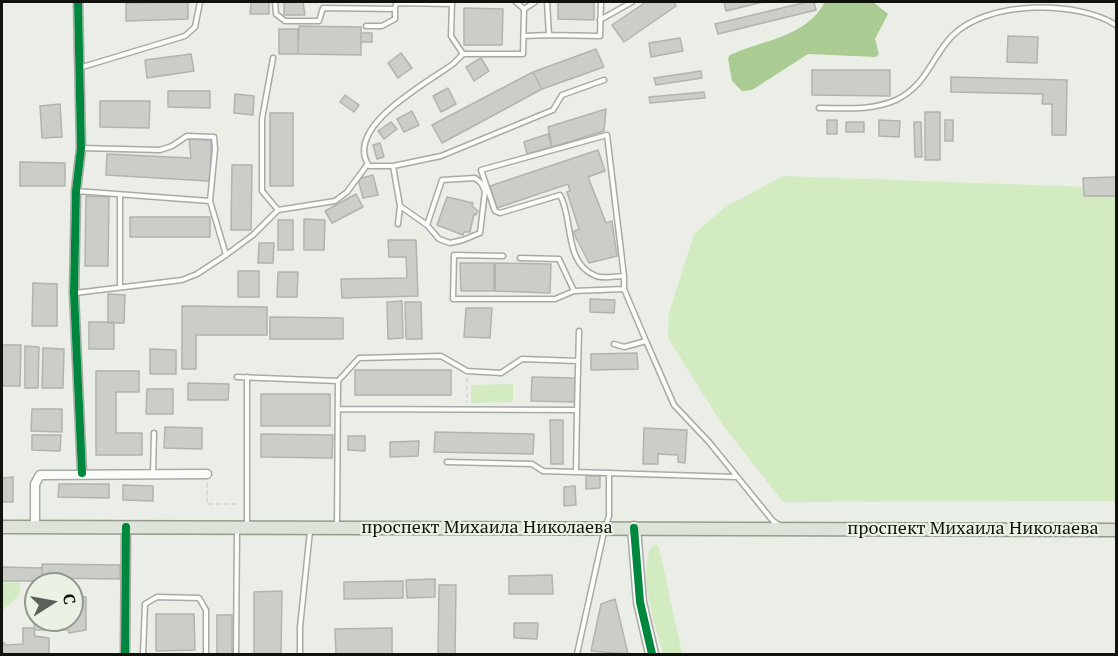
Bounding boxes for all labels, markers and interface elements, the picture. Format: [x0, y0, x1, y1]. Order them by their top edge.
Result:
street label: проспект Михаила Николаева [361, 517, 613, 539]
street label: проспект Михаила Николаева [847, 518, 1099, 540]
north arrow [24, 572, 84, 632]
text: С [58, 592, 81, 606]

